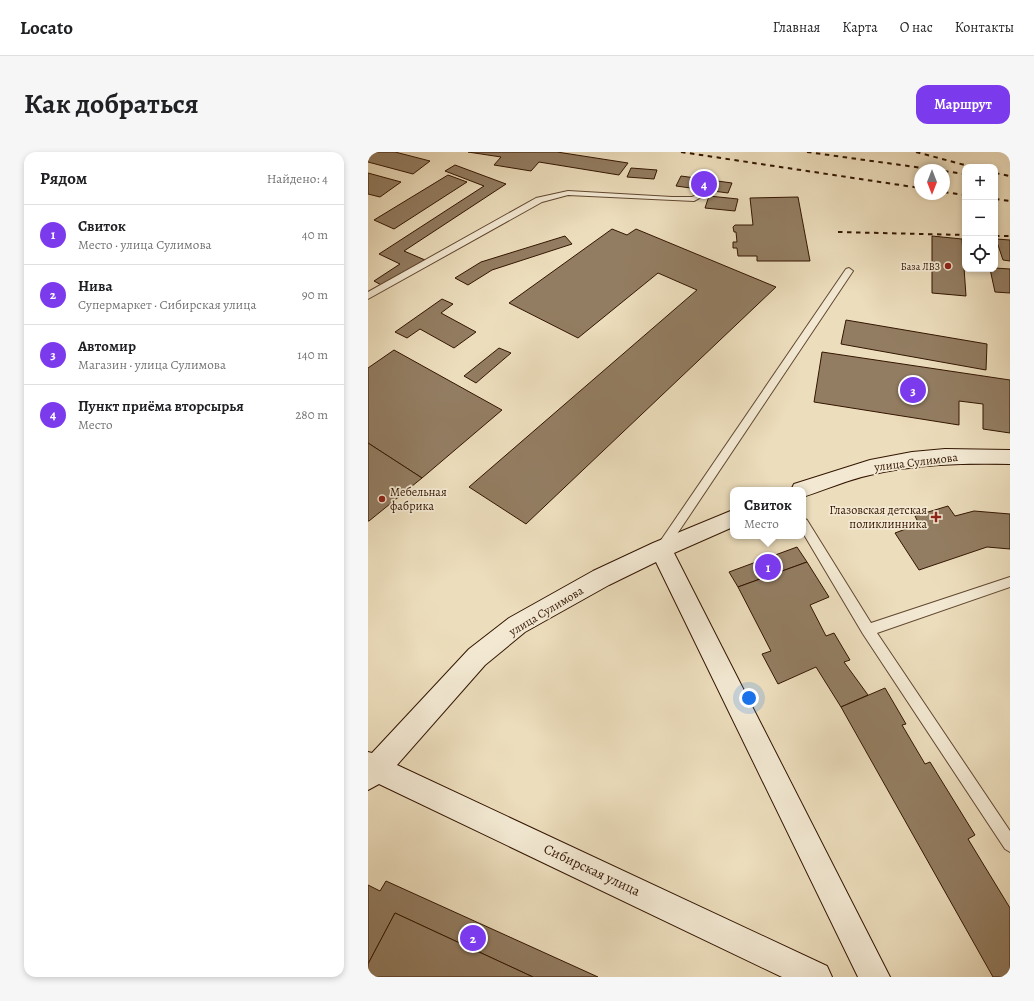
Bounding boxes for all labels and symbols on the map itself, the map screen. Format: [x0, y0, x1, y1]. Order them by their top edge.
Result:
north arrow [914, 164, 950, 200]
pin: 4 [691, 169, 717, 199]
place label: База ЛВЗ [901, 260, 940, 273]
marker: База ЛВЗ [943, 261, 953, 271]
pin: 3 [900, 375, 926, 405]
street label: улица Сулимова [872, 449, 959, 475]
place label: Мебельная фабрика [390, 484, 447, 514]
marker: Мебельная фабрика [377, 494, 387, 504]
place label: Глазовская детская поликлинника [829, 502, 927, 532]
marker: Глазовская детская поликлинника [930, 511, 942, 523]
pin: 1 [755, 552, 781, 582]
street label: улица Сулимова [505, 582, 587, 640]
your location [739, 688, 759, 708]
street label: Сибирская улица [541, 839, 644, 901]
pin: 2 [460, 923, 486, 953]

